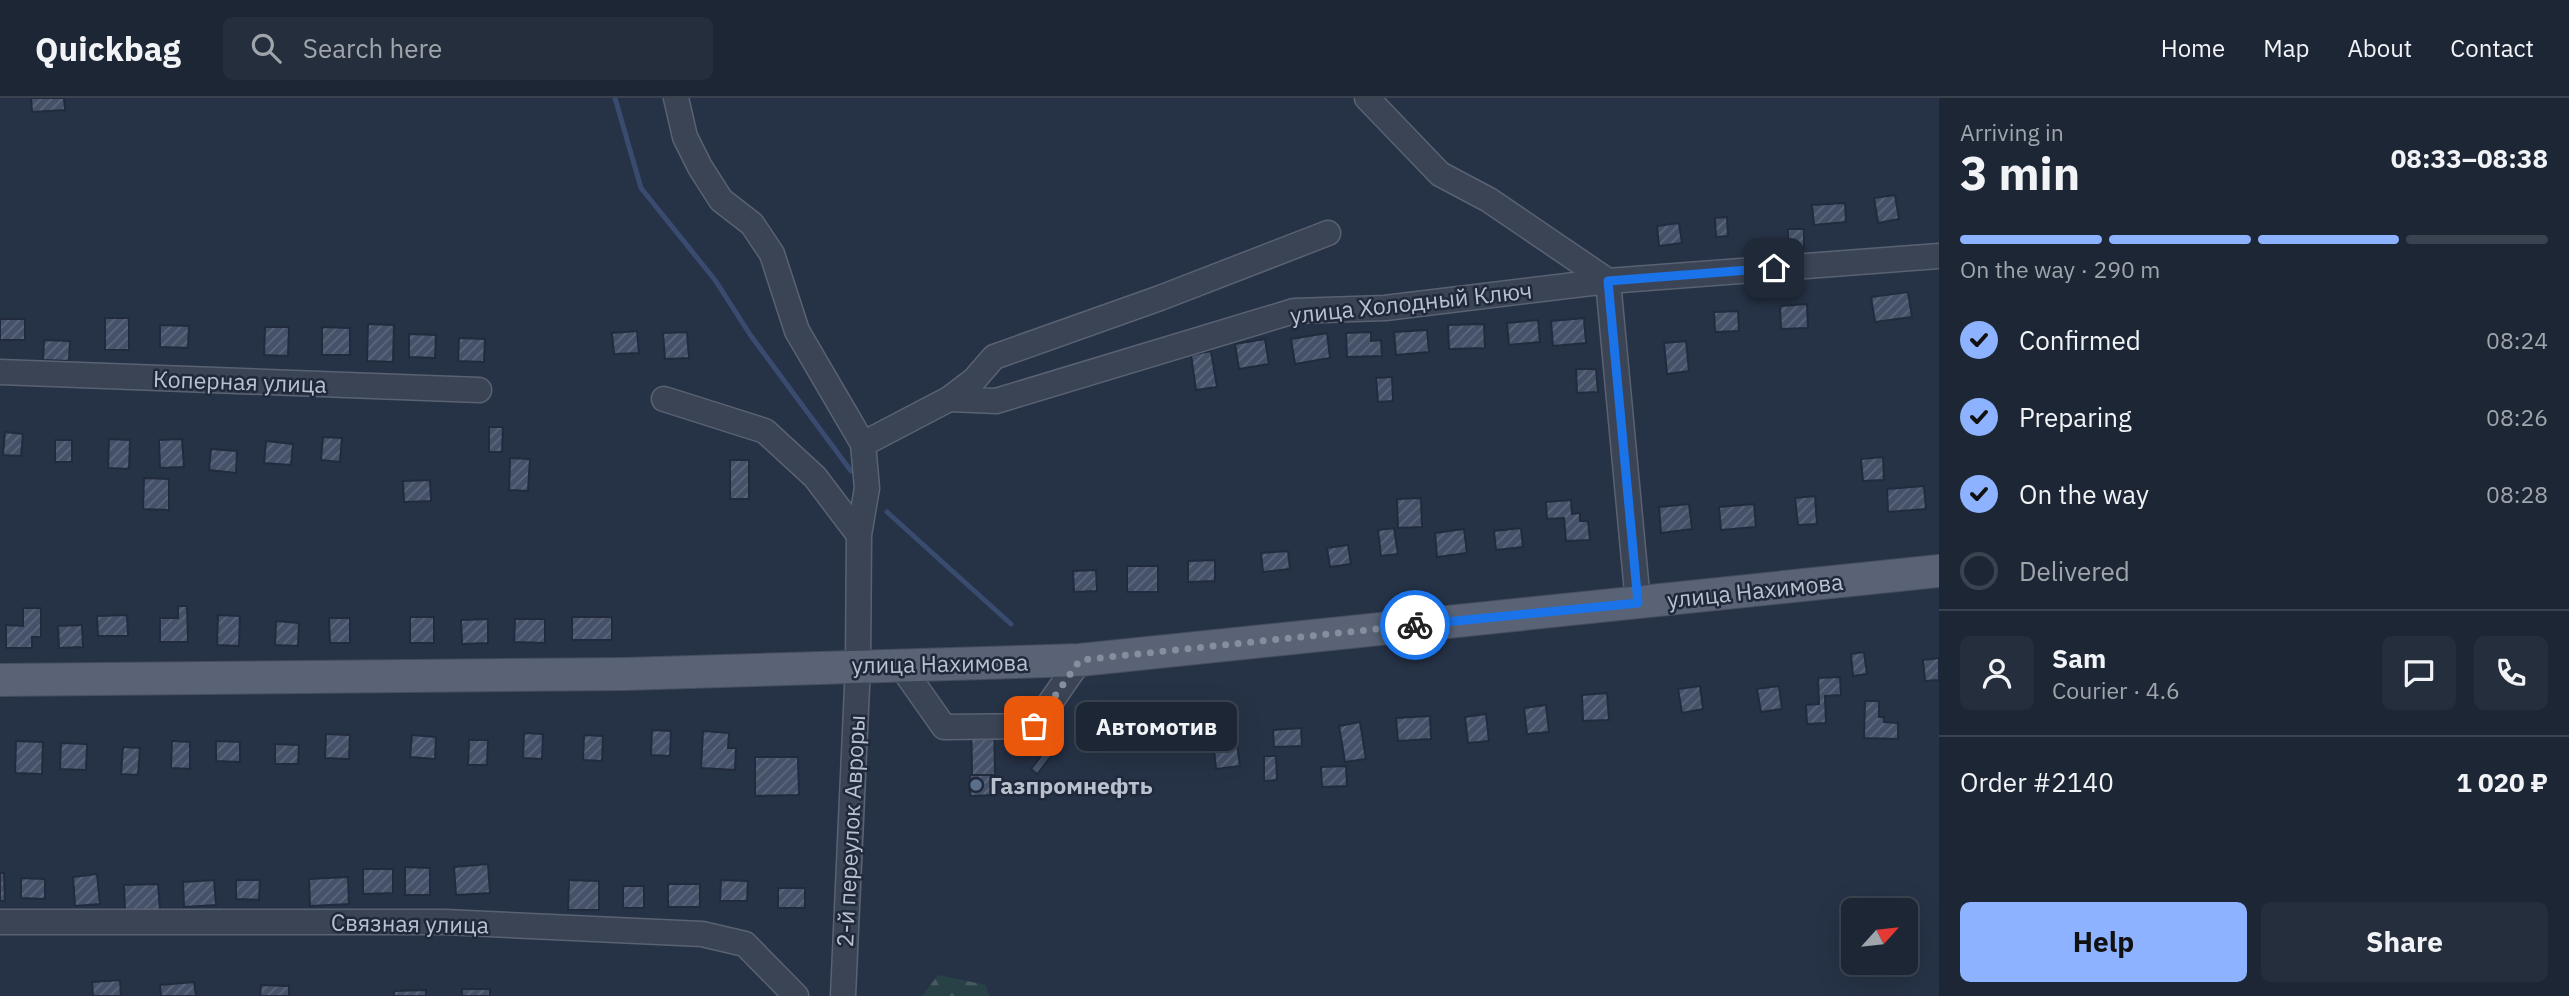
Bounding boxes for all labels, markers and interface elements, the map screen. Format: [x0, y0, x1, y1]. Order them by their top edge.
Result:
search box [223, 17, 713, 80]
text: Quickbag [35, 27, 181, 70]
icon: search [247, 29, 285, 67]
text: Search here [303, 31, 442, 65]
text: Home [2161, 32, 2225, 64]
text: Map [2263, 32, 2309, 64]
text: About [2347, 32, 2412, 64]
text: Contact [2450, 32, 2534, 64]
text: Arriving in [1960, 117, 2064, 147]
text: 08:33–08:38 [2391, 141, 2548, 175]
text: 3 min [1960, 143, 2080, 203]
pin [1744, 238, 1804, 298]
icon: home [1755, 249, 1793, 287]
text: On the way · 290 m [1960, 254, 2160, 284]
street label: улица Холодный Ключ [1289, 274, 1533, 330]
icon: check [1960, 321, 1998, 359]
text: Confirmed [2019, 323, 2141, 357]
text: 08:24 [2486, 325, 2548, 355]
street label: Коперная улица [153, 363, 327, 399]
icon: check [1960, 398, 1998, 436]
text: Preparing [2019, 400, 2132, 434]
text: 08:26 [2486, 402, 2548, 432]
icon: check [1960, 475, 1998, 513]
text: On the way [2019, 477, 2149, 511]
text: 08:28 [2486, 479, 2548, 509]
text: Delivered [2019, 554, 2130, 588]
street label: улица Нахимова [1665, 566, 1845, 614]
courier [1380, 590, 1450, 660]
icon: bike [1396, 606, 1434, 644]
button: person [1960, 636, 2034, 710]
button: chat [2382, 636, 2456, 710]
button: phone [2474, 636, 2548, 710]
text: Sam [2052, 641, 2106, 675]
street label: улица Нахимова [851, 646, 1029, 680]
text: Courier · 4.6 [2052, 675, 2180, 705]
pin [1004, 696, 1064, 756]
callout: Автомотив [1076, 702, 1237, 750]
icon: bag [1015, 707, 1053, 745]
text: Автомотив [1096, 711, 1217, 741]
street label: 2-й переулок Авроры [829, 714, 871, 948]
text: Order #2140 [1960, 765, 2114, 799]
text: 1 020 ₽ [2456, 765, 2548, 799]
place label: Газпромнефть [990, 770, 1153, 800]
marker: Газпромнефть [968, 777, 984, 793]
north arrow [1841, 898, 1918, 975]
map controls [1841, 898, 1918, 975]
button: Help [1960, 902, 2247, 982]
button: Share [2261, 902, 2548, 982]
street label: Связная улица [331, 907, 489, 939]

